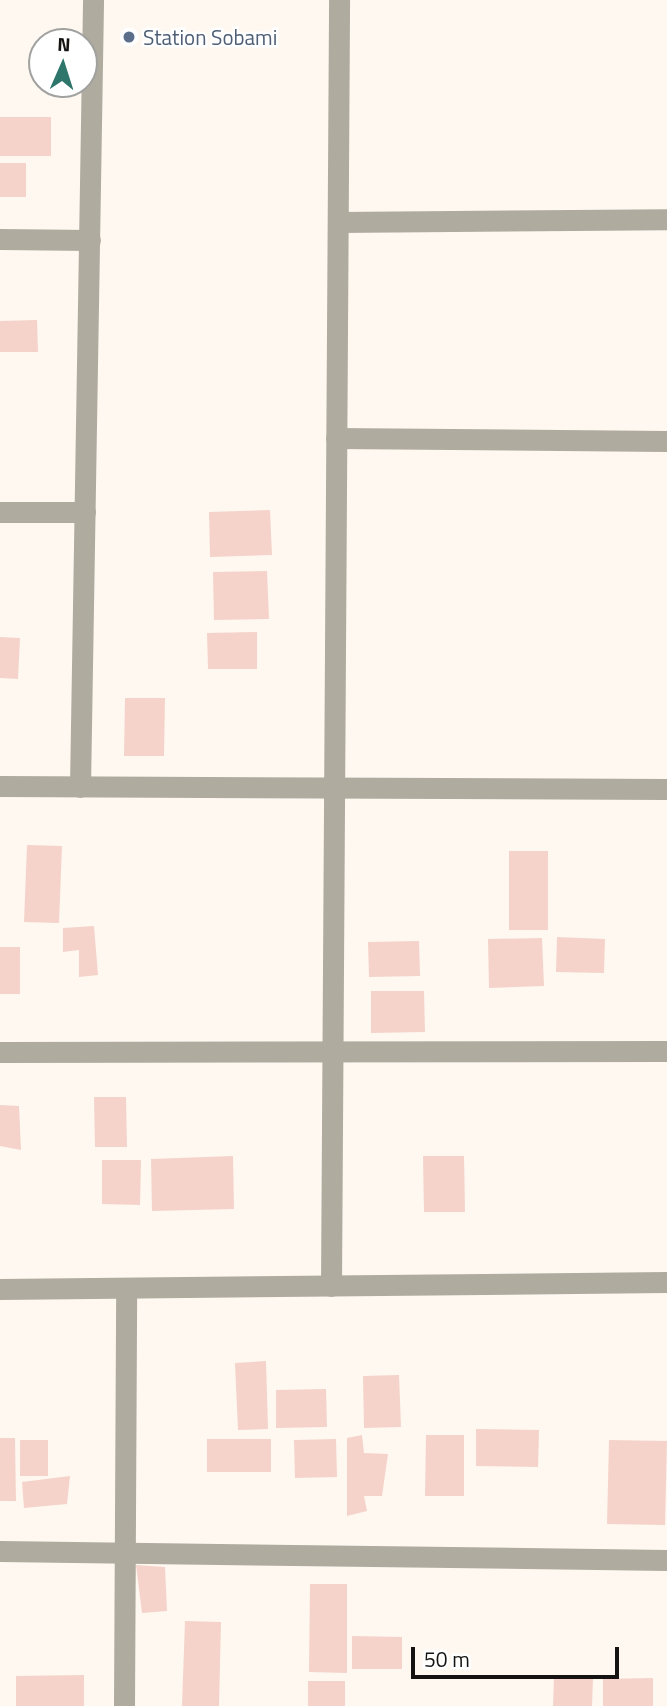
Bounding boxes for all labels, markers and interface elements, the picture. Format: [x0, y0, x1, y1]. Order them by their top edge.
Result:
place label: Station Sobami [143, 24, 277, 50]
north arrow [28, 28, 98, 98]
text: N [57, 29, 71, 58]
marker: Station Sobami [121, 29, 137, 45]
scale bar [415, 1632, 623, 1676]
text: 50 m [424, 1643, 470, 1675]

